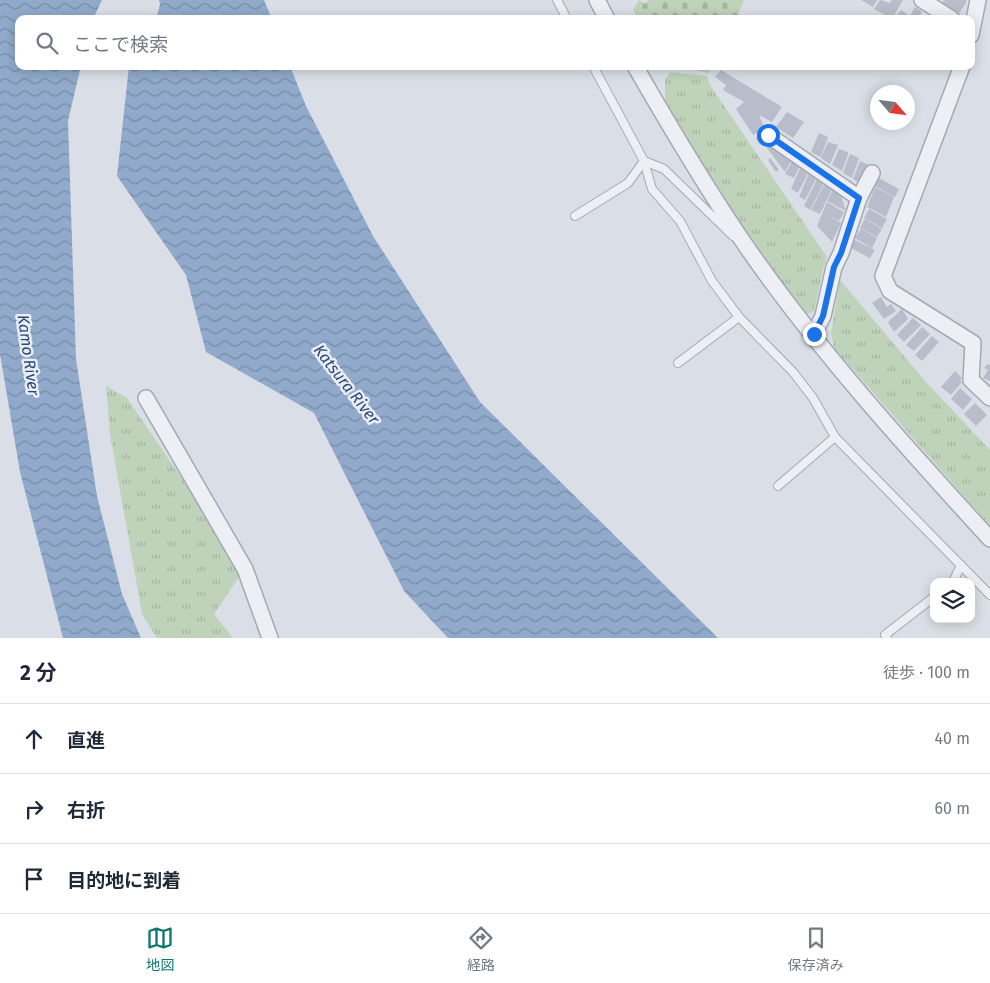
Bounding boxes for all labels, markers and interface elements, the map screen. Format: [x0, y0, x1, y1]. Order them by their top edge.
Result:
search box [15, 15, 975, 70]
icon: search [33, 29, 61, 57]
text: ここで検索 [73, 33, 168, 56]
north arrow [870, 85, 915, 130]
route start [757, 124, 780, 147]
water label: Kamo River [13, 313, 44, 398]
route end [803, 323, 826, 346]
water label: Katsura River [310, 341, 384, 428]
map controls [930, 578, 975, 623]
button: layers [930, 578, 975, 623]
text: 2 分 [20, 660, 57, 686]
text: 徒歩 · 100 m [883, 663, 970, 682]
icon: ahead [20, 725, 48, 753]
text: 直進 [67, 729, 105, 752]
text: 40 m [935, 729, 970, 748]
icon: right [20, 795, 48, 823]
text: 右折 [67, 799, 105, 822]
text: 60 m [935, 799, 970, 818]
icon: arrive [20, 865, 48, 893]
text: 目的地に到着 [67, 869, 181, 892]
tab: 地図 [146, 924, 174, 974]
tab: 経路 [467, 924, 495, 974]
tab: 保存済み [788, 924, 844, 974]

